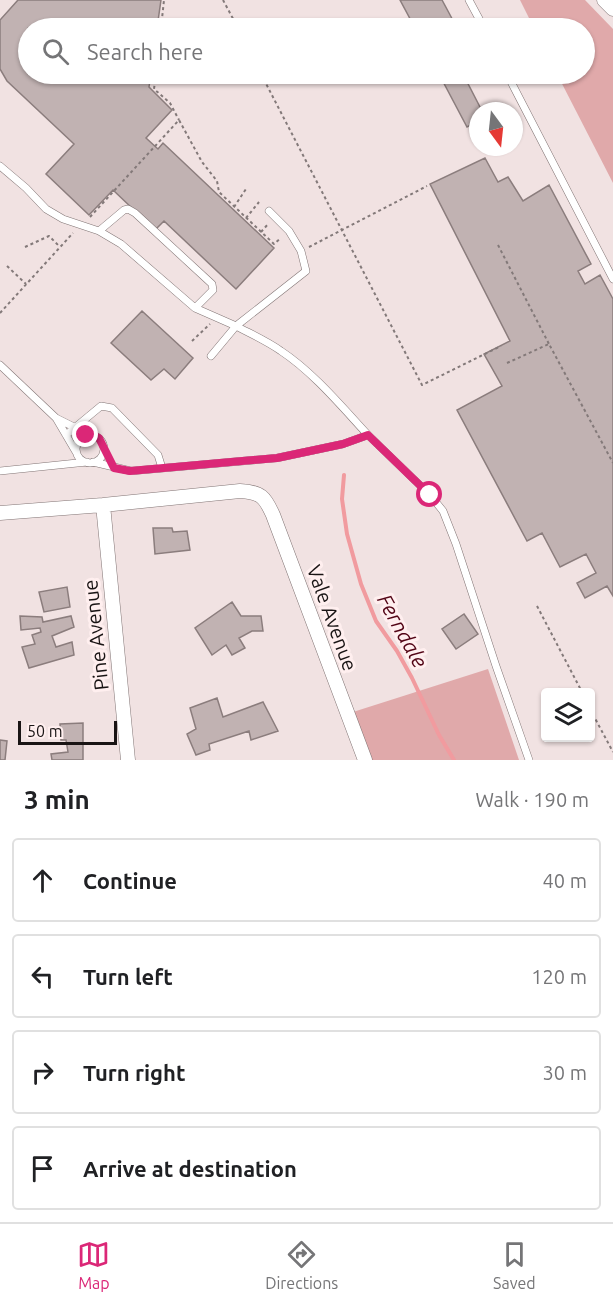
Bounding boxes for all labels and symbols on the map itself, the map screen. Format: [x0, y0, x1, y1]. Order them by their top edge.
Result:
north arrow [469, 102, 523, 156]
route end [72, 421, 98, 447]
route start [416, 481, 442, 507]
street label: Vale Avenue [303, 562, 362, 674]
street label: Pine Avenue [78, 579, 113, 692]
water label: Ferndale [373, 590, 433, 672]
scale bar [18, 718, 117, 746]

